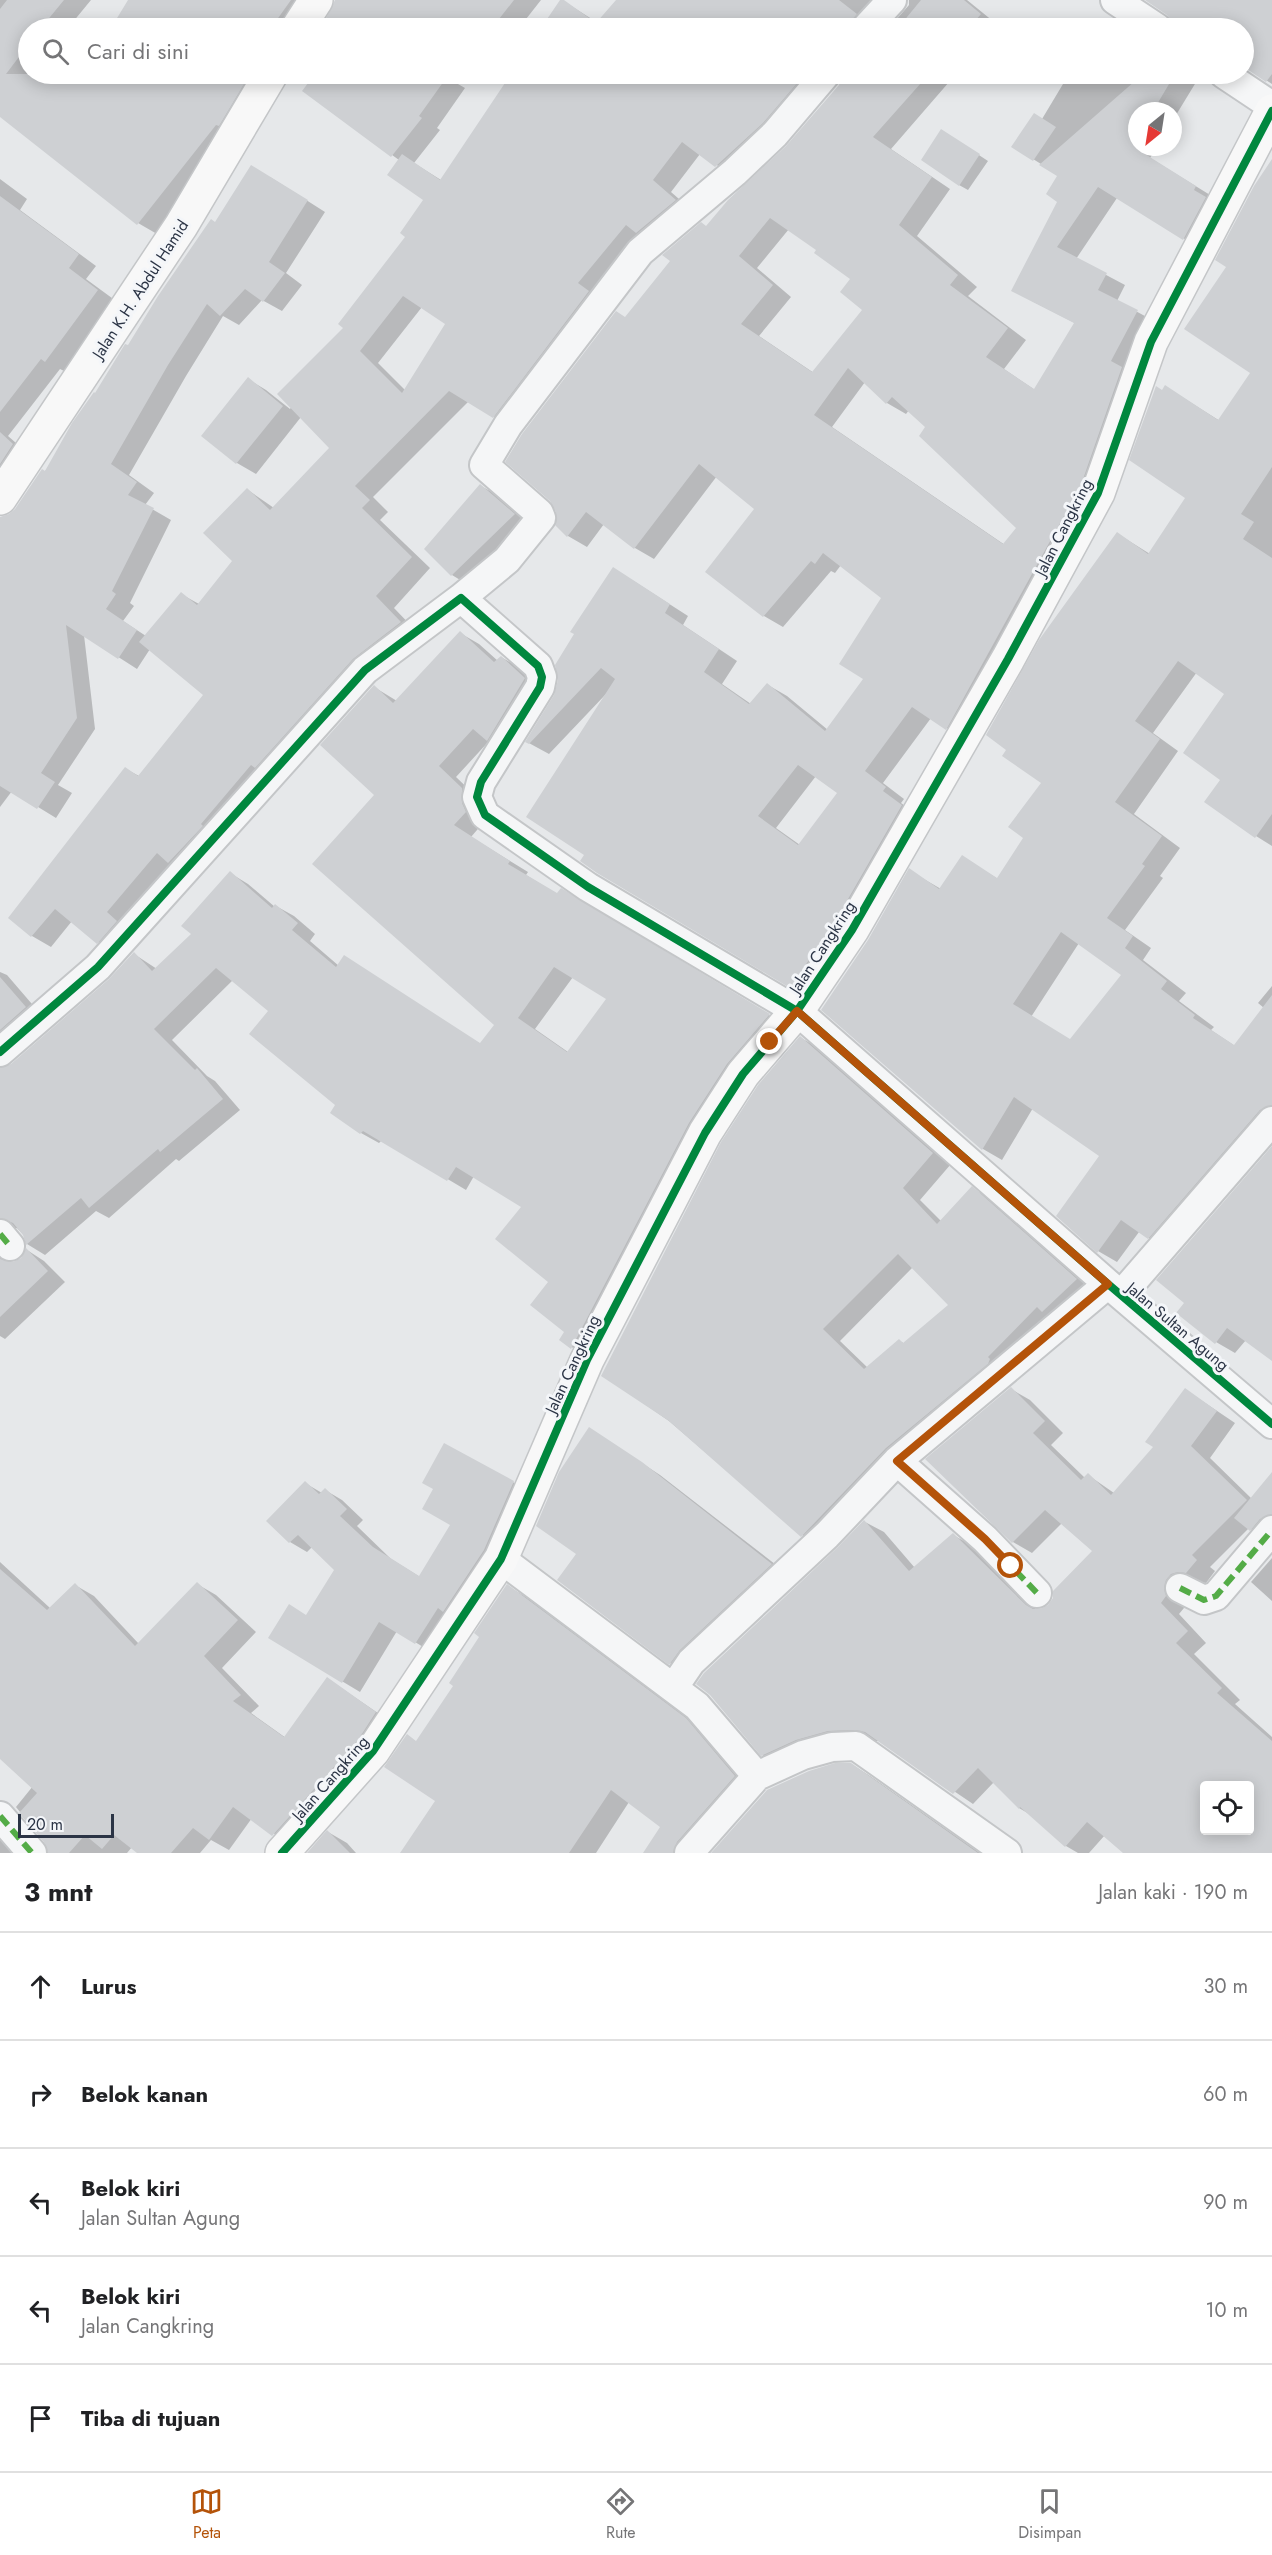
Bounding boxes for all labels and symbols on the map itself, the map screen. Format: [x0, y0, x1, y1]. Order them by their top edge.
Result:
north arrow [1128, 102, 1182, 156]
street label: Jalan K.H. Abdul Hamid [86, 215, 194, 365]
street label: Jalan Cangkring [1028, 475, 1098, 582]
street label: Jalan Cangkring [783, 896, 861, 1000]
route end [756, 1028, 782, 1054]
street label: Jalan Sultan Agung [1120, 1275, 1234, 1376]
street label: Jalan Cangkring [539, 1311, 605, 1419]
route start [997, 1552, 1023, 1578]
street label: Jalan Cangkring [285, 1731, 374, 1828]
scale bar [18, 1811, 114, 1838]

